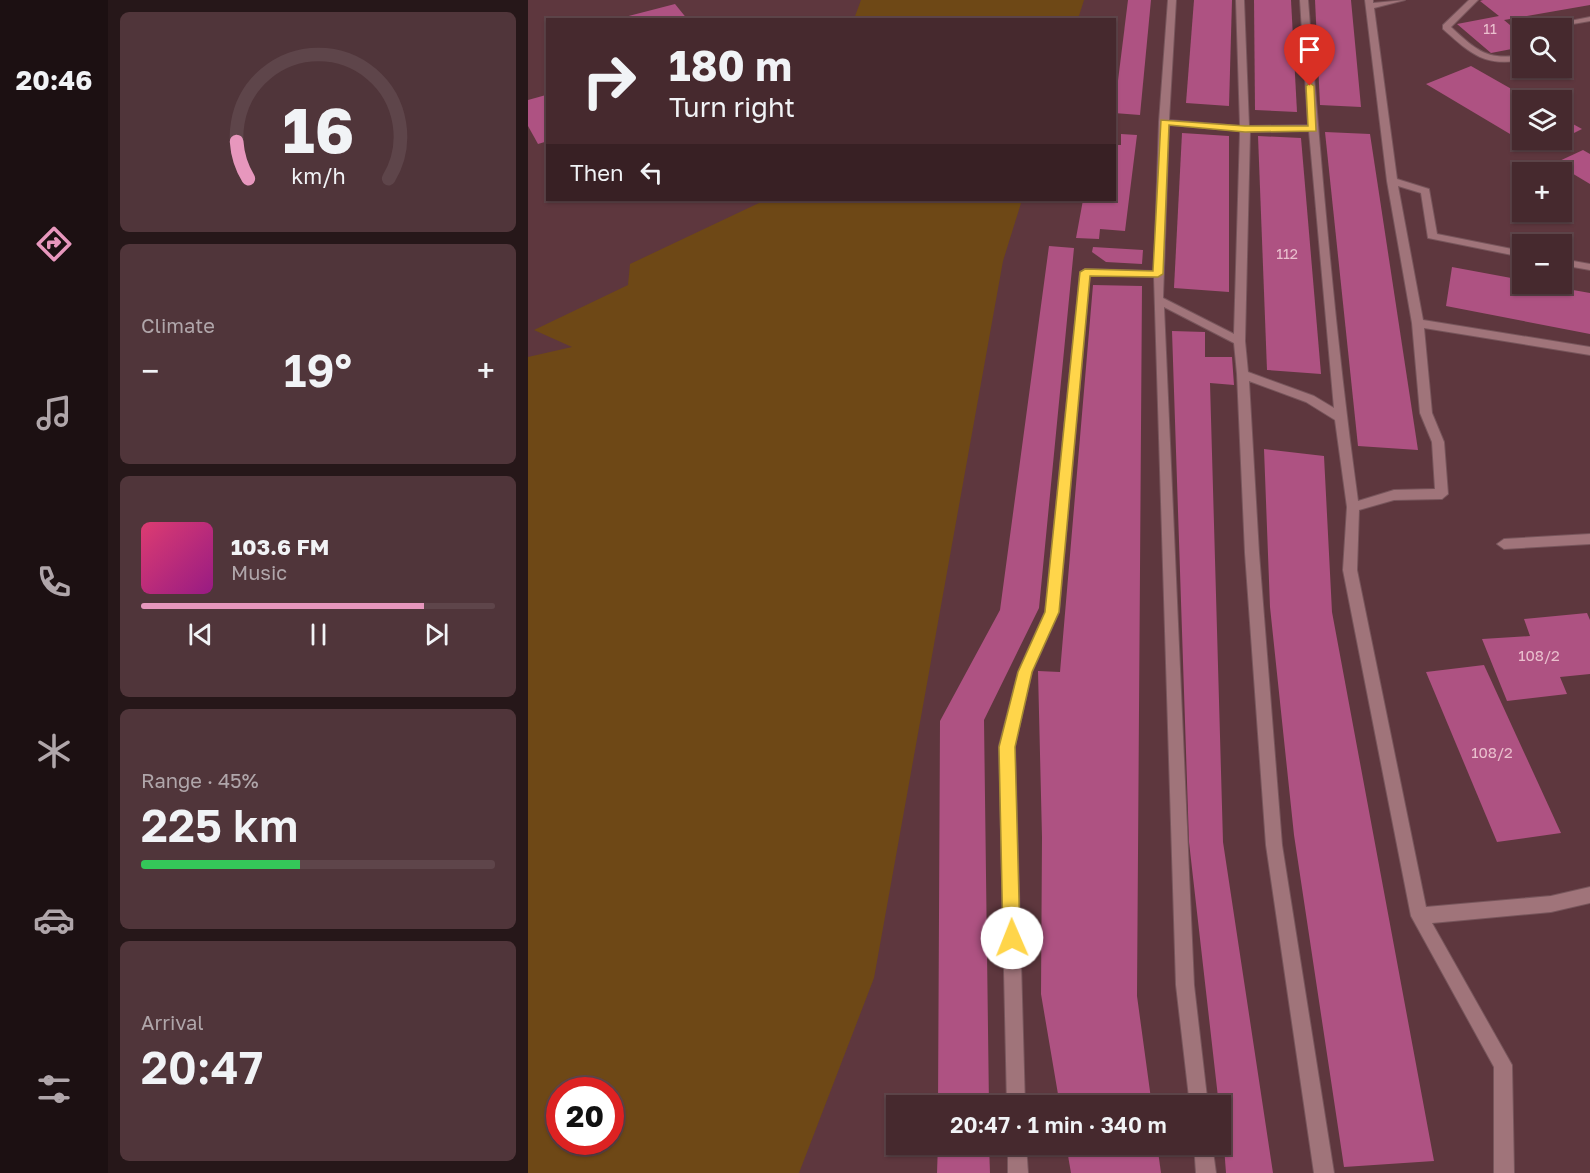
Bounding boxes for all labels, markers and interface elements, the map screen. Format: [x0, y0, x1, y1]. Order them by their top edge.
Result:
map controls [1512, 18, 1572, 294]
button: search [1512, 18, 1572, 78]
house number: 11 [1483, 20, 1497, 37]
pin [1284, 24, 1335, 86]
icon: arrive [1293, 33, 1326, 66]
text: 180 m [669, 40, 792, 90]
icon: right [570, 42, 648, 120]
text: 20:46 [16, 64, 92, 96]
button: layers [1512, 90, 1572, 150]
text: Turn right [669, 91, 795, 123]
text: 16 [282, 92, 354, 167]
icon: left [635, 156, 668, 189]
text: Then [570, 159, 623, 186]
button: + [1512, 162, 1572, 222]
text: km/h [291, 163, 345, 189]
icon: directions [33, 223, 75, 265]
button: − [1512, 234, 1572, 294]
house number: 112 [1276, 245, 1298, 262]
text: Climate [141, 313, 215, 337]
text: 19° [284, 343, 352, 397]
text: − [141, 351, 159, 390]
text: + [477, 351, 495, 390]
icon: music [33, 392, 75, 434]
text: 103.6 FM [231, 533, 329, 560]
text: Music [231, 560, 287, 584]
icon: phone [33, 561, 75, 603]
icon: previous [184, 618, 217, 651]
icon: pause [302, 618, 335, 651]
icon: next [420, 618, 453, 651]
house number: 108/2 [1518, 646, 1560, 664]
icon: climate [33, 730, 75, 772]
house number: 108/2 [1471, 743, 1513, 761]
text: Range · 45% [141, 768, 259, 792]
text: 225 km [141, 798, 298, 852]
icon: car [33, 899, 75, 941]
position arrow [980, 906, 1044, 970]
text: Arrival [141, 1010, 204, 1034]
text: 20:47 [141, 1040, 263, 1094]
icon: filters [33, 1068, 75, 1110]
speed limit sign: 20 [546, 1077, 624, 1155]
text: 20:47 · 1 min · 340 m [950, 1111, 1167, 1138]

